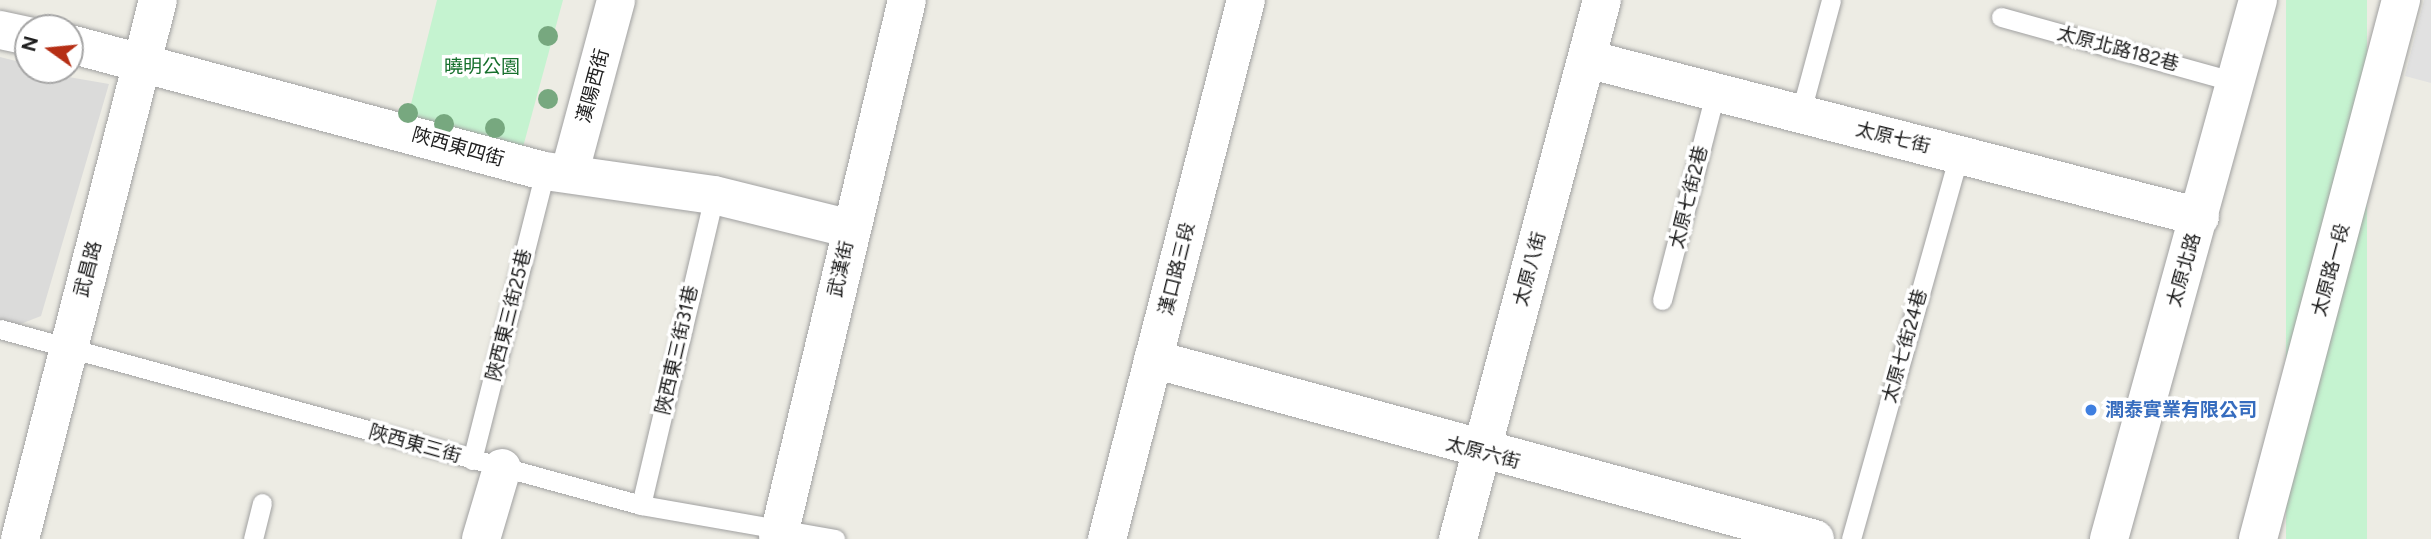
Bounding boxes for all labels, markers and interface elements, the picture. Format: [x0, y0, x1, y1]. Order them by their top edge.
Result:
north arrow [14, 14, 84, 84]
street label: 太原北路182巷 [2055, 22, 2181, 76]
text: N [17, 34, 43, 54]
street label: 漢陽西街 [572, 46, 614, 126]
park label: 曉明公園 [444, 56, 520, 78]
street label: 太原七街 [1853, 118, 1933, 158]
street label: 陜西東四街 [409, 123, 507, 171]
street label: 太原七街2巷 [1665, 143, 1713, 251]
street label: 漢口路三段 [1154, 220, 1200, 318]
street label: 太原路一段 [2308, 221, 2354, 319]
street label: 太原八街 [1509, 229, 1551, 309]
street label: 太原北路 [2163, 230, 2205, 310]
street label: 武昌路 [70, 239, 106, 299]
street label: 武漢街 [823, 239, 859, 299]
street label: 陜西東三街25巷 [482, 246, 536, 384]
street label: 陜西東三街31巷 [651, 283, 703, 417]
street label: 太原七街24巷 [1878, 286, 1932, 406]
place label: 潤泰實業有限公司 [2105, 399, 2257, 421]
marker: 潤泰實業有限公司 [2083, 402, 2099, 418]
street label: 陜西東三街 [366, 420, 464, 468]
street label: 太原六街 [1443, 432, 1523, 474]

